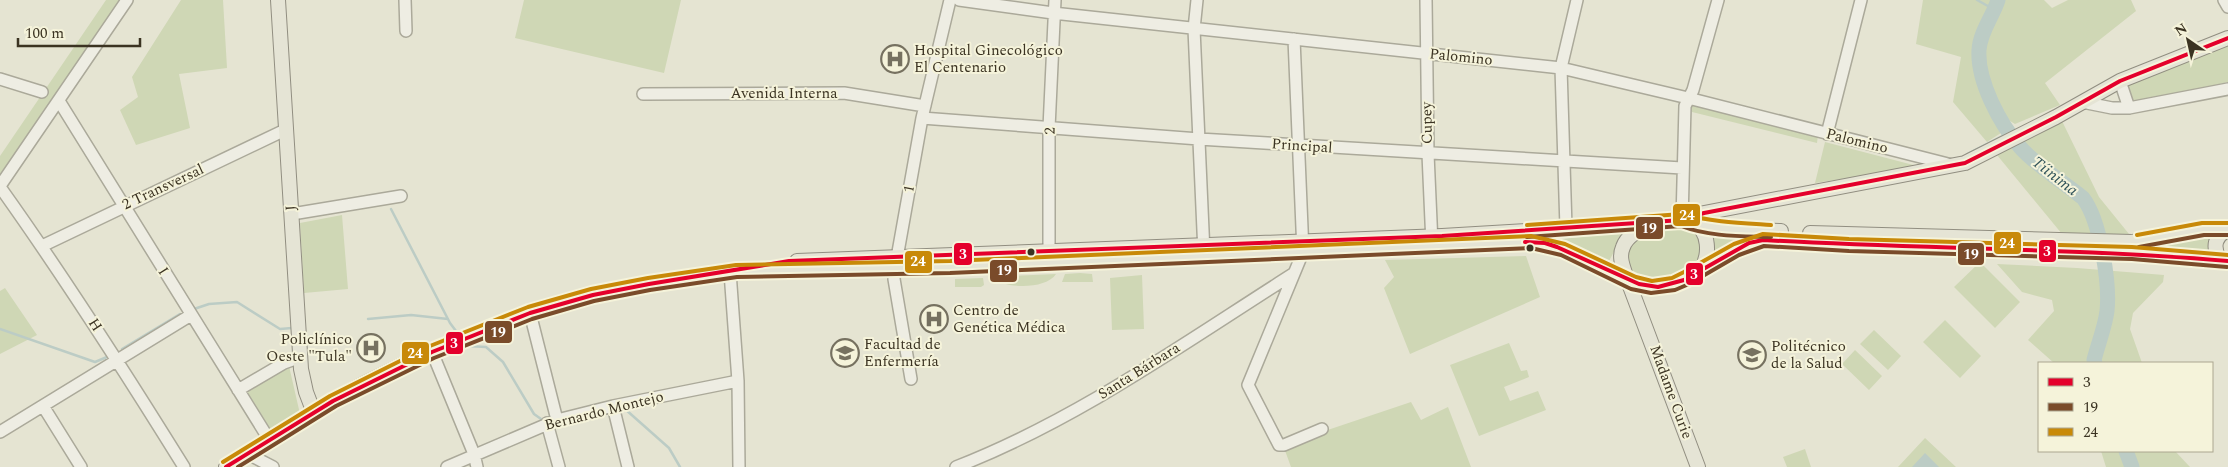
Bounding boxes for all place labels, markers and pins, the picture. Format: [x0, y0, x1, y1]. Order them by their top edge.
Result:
place label: Hospital Ginecológico El Centenario [914, 39, 1063, 79]
hospital icon: Hospital Ginecológico El Centenario [880, 44, 910, 74]
unlabelled marker [1525, 243, 1535, 253]
unlabelled marker [1026, 247, 1036, 257]
place label: Centro de Genética Médica [953, 299, 1066, 339]
hospital icon: Centro de Genética Médica [919, 304, 949, 334]
place label: Policlínico Oeste "Tula" [266, 328, 352, 368]
hospital icon: Policlínico Oeste "Tula" [356, 333, 386, 363]
place label: Facultad de Enfermería [864, 333, 941, 373]
place label: Politécnico de la Salud [1771, 335, 1846, 375]
school or university icon: Facultad de Enfermería [830, 338, 860, 368]
school or university icon: Politécnico de la Salud [1737, 340, 1767, 370]

